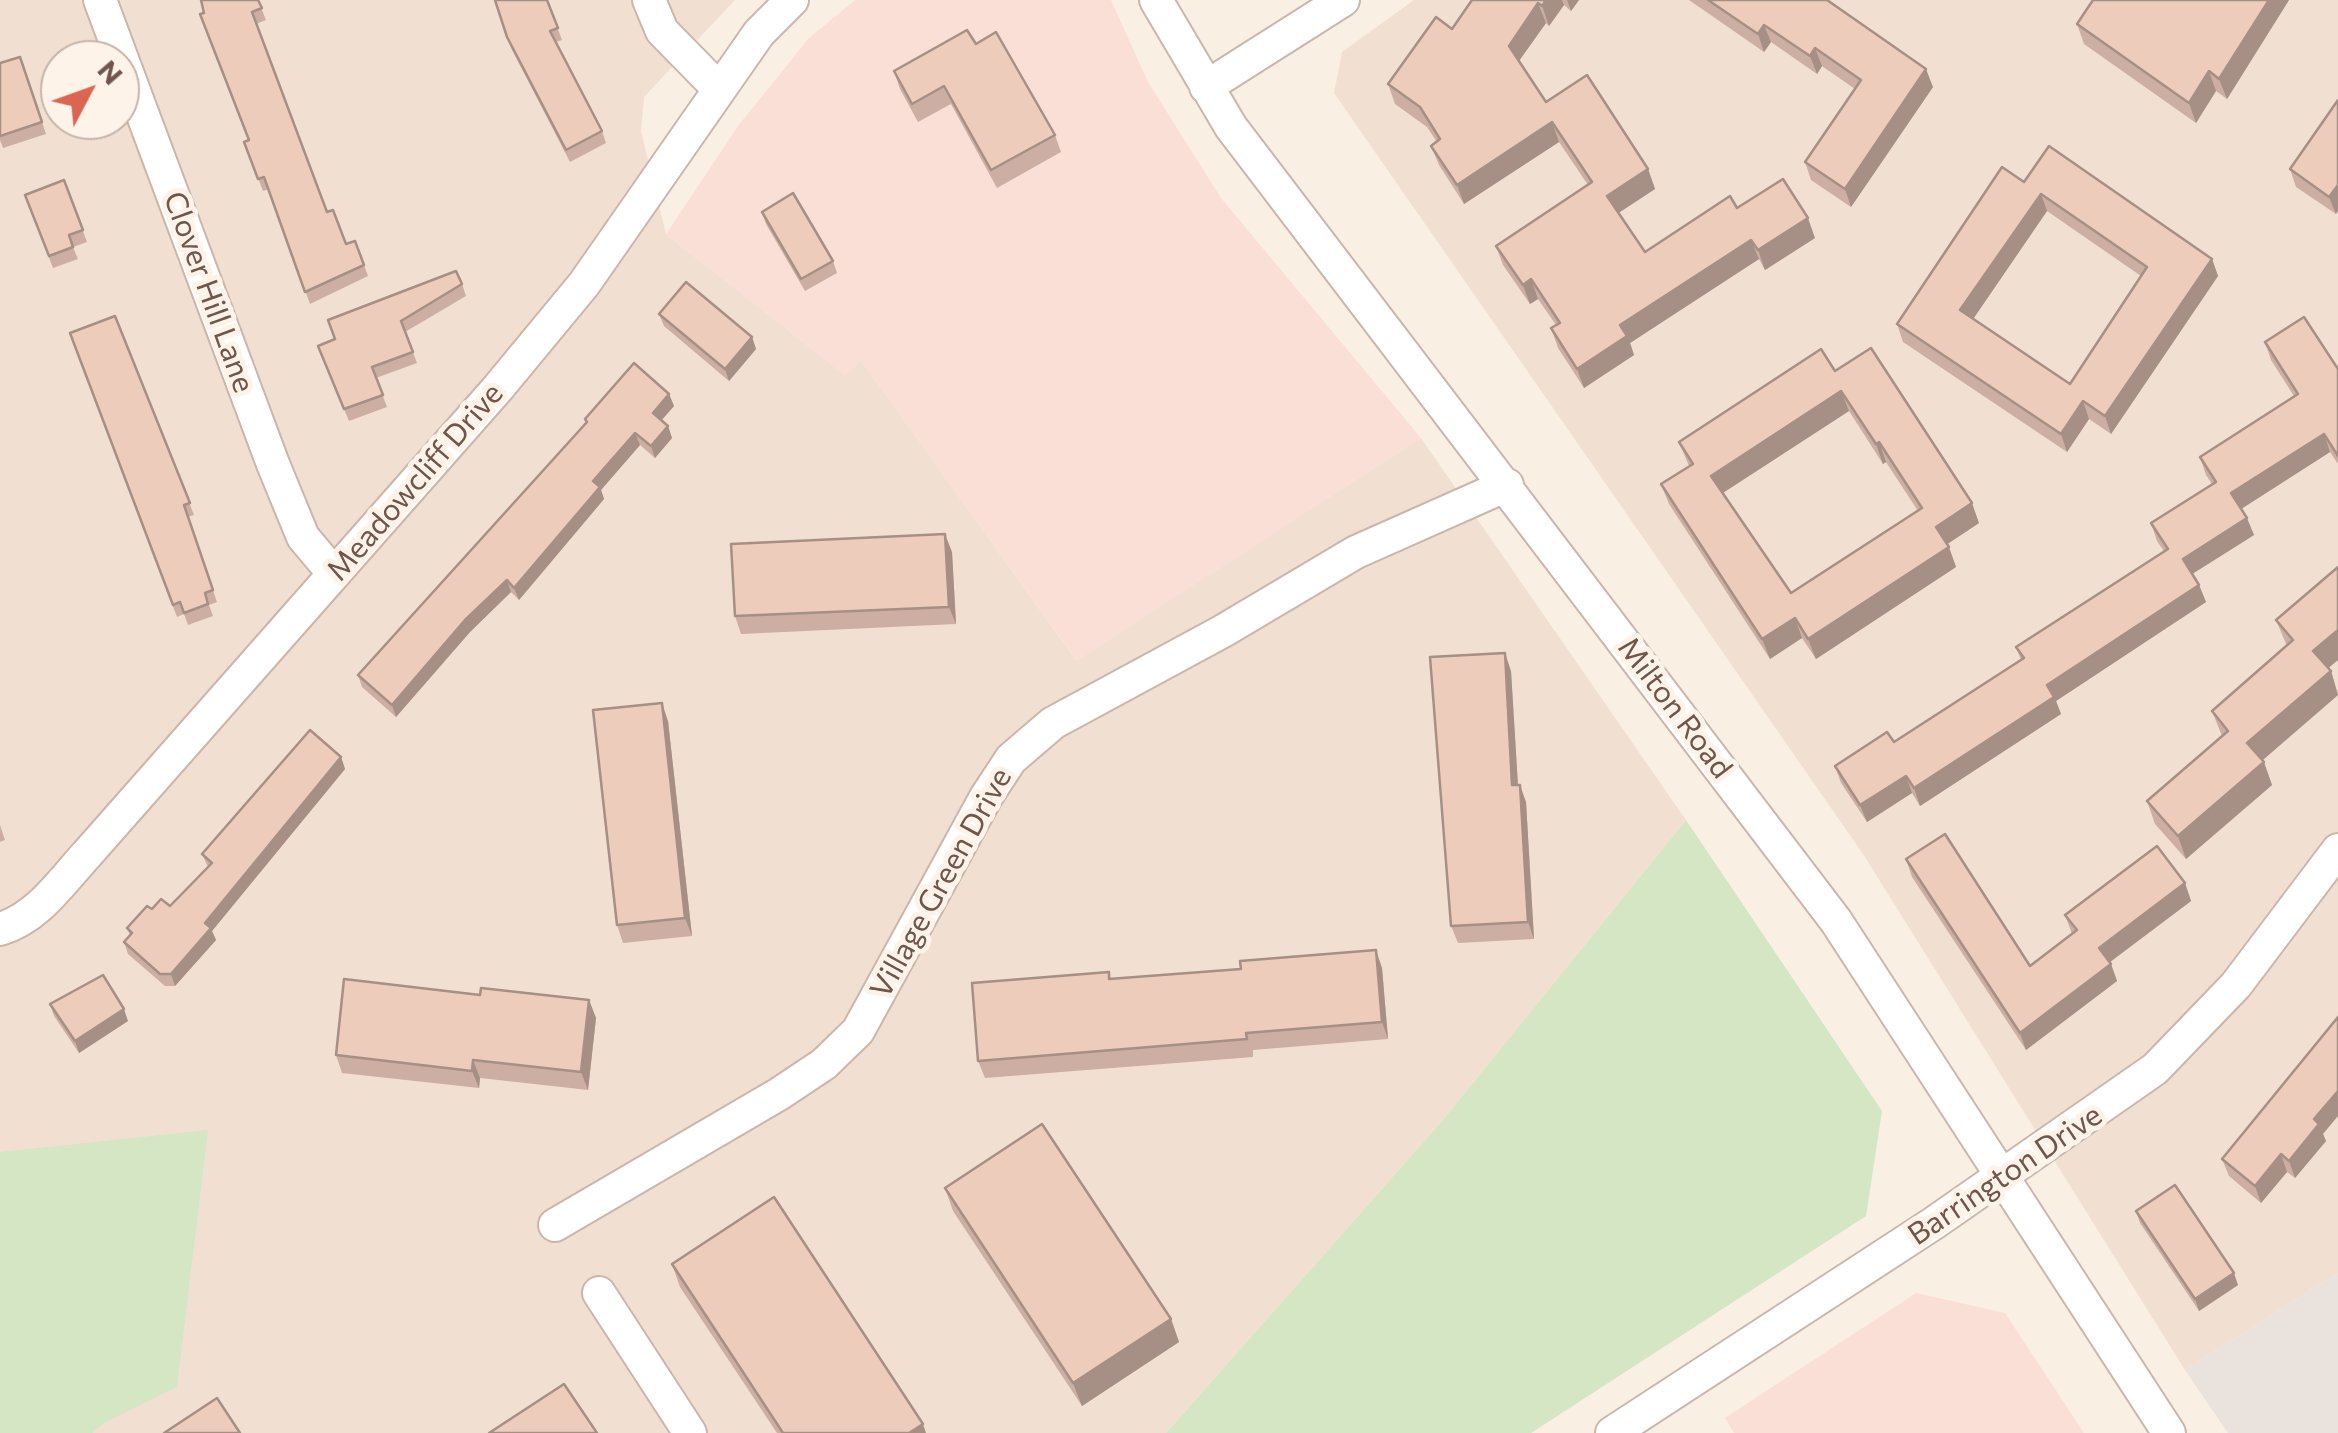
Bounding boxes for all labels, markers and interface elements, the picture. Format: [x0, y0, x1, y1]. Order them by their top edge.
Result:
north arrow [40, 40, 140, 140]
text: N [91, 53, 131, 91]
street label: Clover Hill Lane [156, 187, 262, 397]
street label: Meadowcliff Drive [319, 376, 511, 588]
street label: Milton Road [1610, 630, 1740, 786]
street label: Village Green Drive [863, 762, 1019, 1004]
street label: Barrington Drive [1901, 1097, 2109, 1253]

